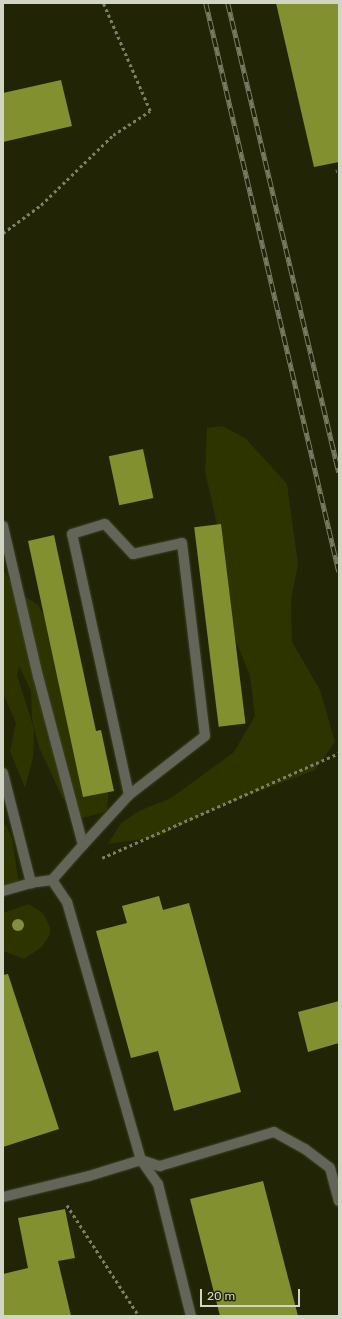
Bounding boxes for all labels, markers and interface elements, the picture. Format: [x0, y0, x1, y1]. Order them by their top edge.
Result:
scale bar [202, 1281, 302, 1307]
text: 20 m [207, 1289, 235, 1303]

